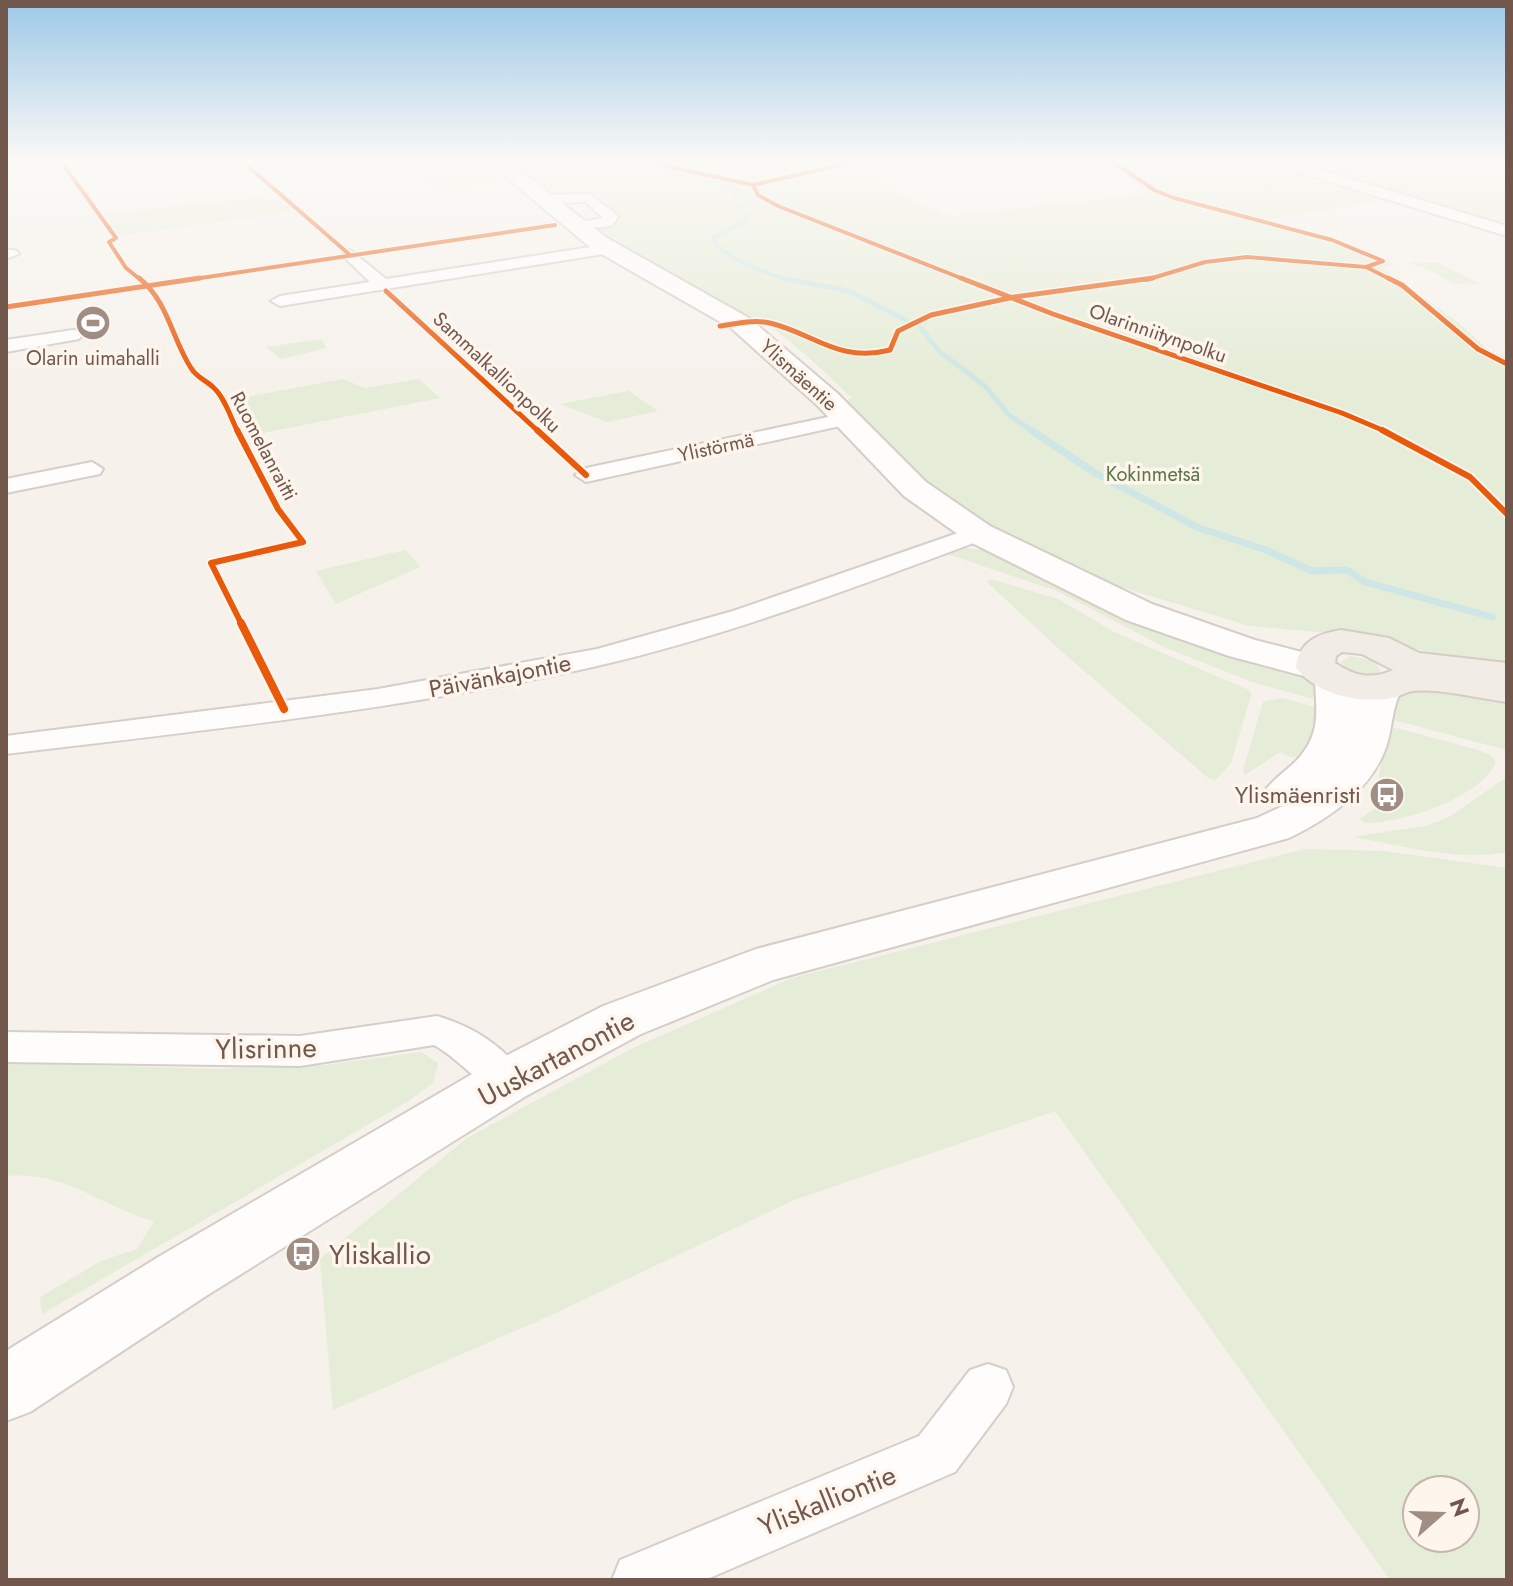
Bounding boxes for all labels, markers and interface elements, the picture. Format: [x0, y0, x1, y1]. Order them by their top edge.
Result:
street label: Olarinniitynpolku [1085, 296, 1230, 371]
sports icon: Olarin uimahalli [74, 304, 112, 342]
street label: Sammalkallionpolku [426, 305, 567, 440]
street label: Ylismäentie [753, 333, 844, 418]
place label: Olarin uimahalli [26, 344, 160, 373]
street label: Ruomelanraitti [223, 387, 304, 506]
street label: Ylistörmä [675, 425, 757, 470]
park label: Kokinmetsä [1106, 460, 1200, 489]
street label: Päivänkajontie [426, 645, 574, 706]
bus stop icon: Ylismäenristi [1368, 776, 1406, 814]
place label: Ylismäenristi [1235, 777, 1361, 812]
street label: Uuskartanontie [471, 1000, 642, 1117]
street label: Ylisrinne [215, 1027, 317, 1070]
place label: Yliskallio [329, 1234, 431, 1275]
bus stop icon: Yliskallio [284, 1235, 322, 1273]
street label: Yliskalliontie [752, 1454, 902, 1547]
north arrow [1401, 1474, 1481, 1554]
text: N [1442, 1493, 1478, 1521]

